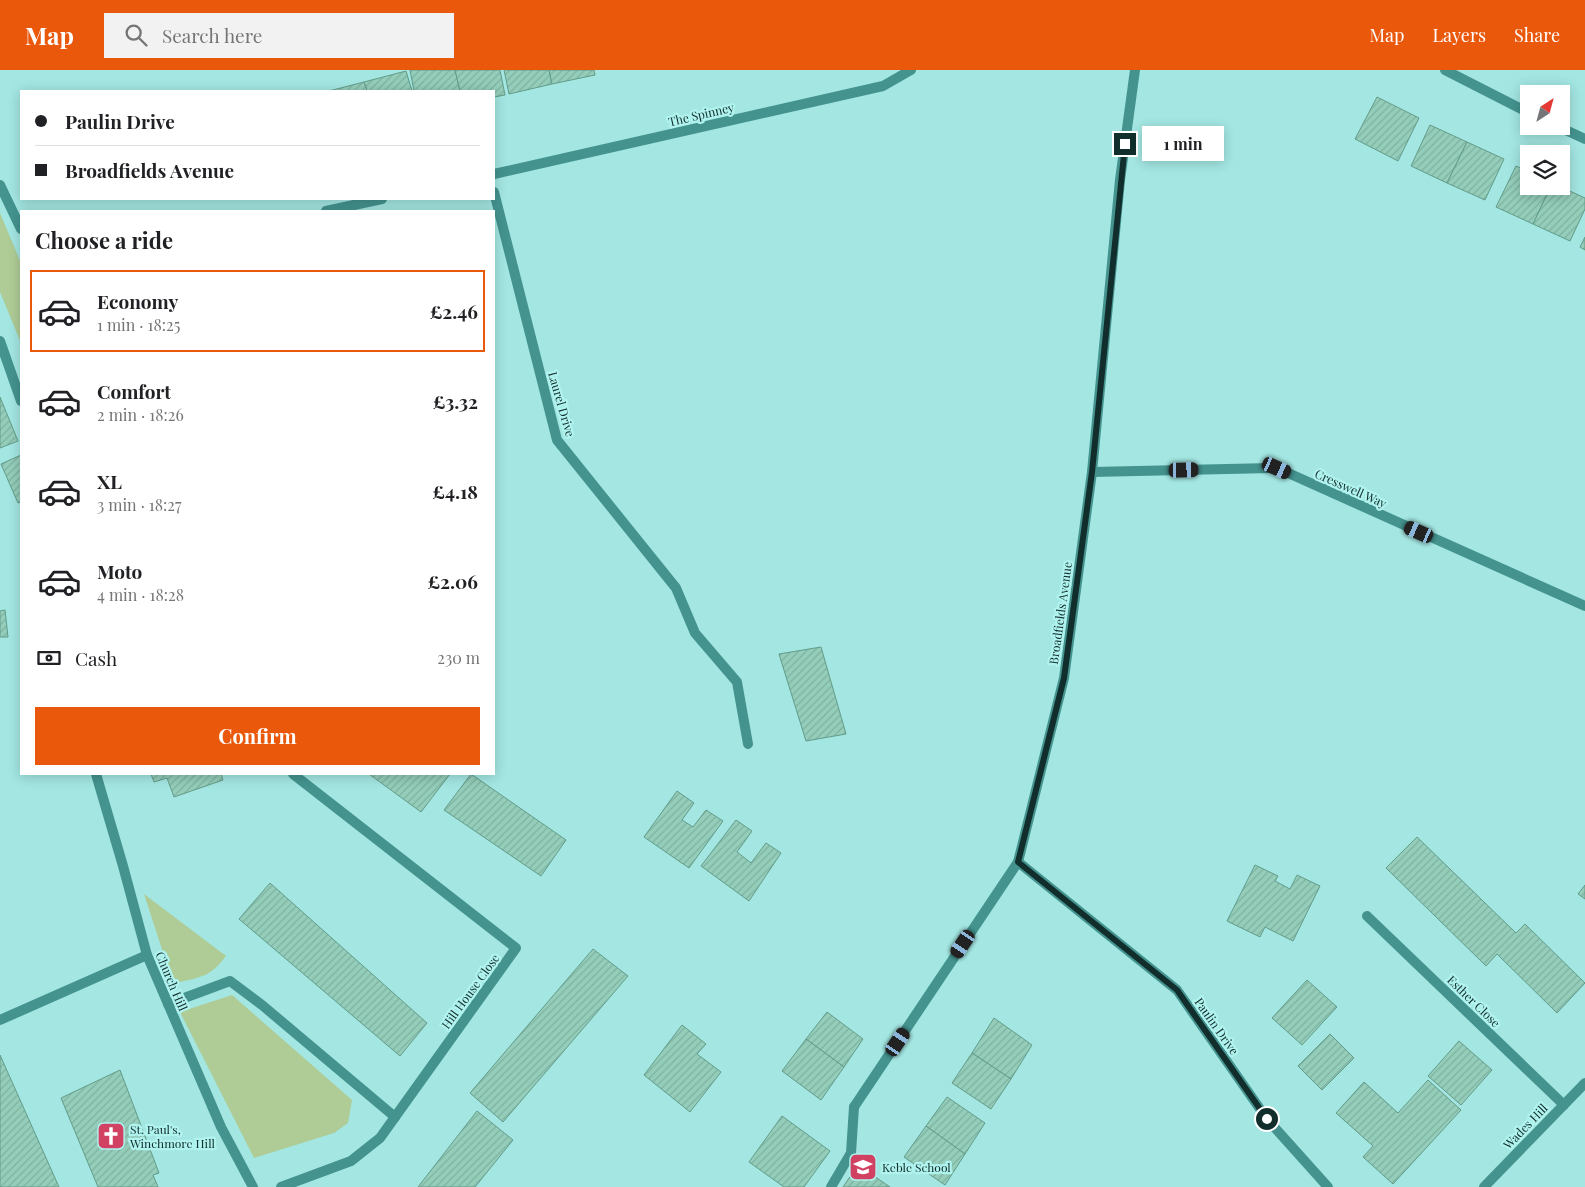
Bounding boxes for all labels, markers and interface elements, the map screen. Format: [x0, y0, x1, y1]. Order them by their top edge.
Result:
search box [104, 13, 454, 58]
text: Map [25, 19, 74, 51]
icon: search [122, 21, 150, 49]
text: Search here [162, 22, 262, 48]
text: Map [1369, 23, 1404, 47]
text: Layers [1432, 23, 1486, 47]
text: Share [1514, 23, 1560, 47]
north arrow [1520, 85, 1570, 135]
map controls [1520, 85, 1570, 195]
street label: The Spinney [667, 99, 735, 129]
text: Paulin Drive [65, 108, 175, 134]
callout: 1 min [1142, 126, 1225, 162]
route end [1114, 133, 1136, 155]
text: 1 min [1163, 133, 1203, 154]
button: layers [1520, 145, 1570, 195]
text: Broadfields Avenue [65, 157, 234, 183]
text: Choose a ride [35, 225, 173, 255]
text: Economy [97, 288, 178, 314]
icon: car [37, 289, 82, 334]
text: £2.46 [430, 298, 478, 324]
text: 1 min · 18:25 [97, 314, 180, 335]
street label: Laurel Drive [545, 370, 579, 438]
text: Comfort [97, 378, 171, 404]
icon: car [37, 379, 82, 424]
text: £3.32 [433, 388, 478, 414]
text: 2 min · 18:26 [97, 404, 184, 425]
car [1260, 455, 1293, 481]
car [1168, 462, 1199, 478]
street label: Cresswell Way [1313, 465, 1389, 511]
text: XL [97, 468, 122, 494]
icon: car [37, 469, 82, 514]
text: £4.18 [432, 478, 478, 504]
text: 3 min · 18:27 [97, 494, 182, 515]
car [1402, 519, 1435, 545]
text: Moto [97, 558, 142, 584]
icon: car [37, 559, 82, 604]
street label: Broadfields Avenue [1045, 561, 1075, 665]
text: £2.06 [427, 568, 478, 594]
text: 4 min · 18:28 [97, 584, 184, 605]
icon: cash [35, 644, 63, 672]
text: Cash [75, 645, 117, 671]
text: 230 m [437, 647, 480, 668]
button: Confirm [35, 707, 480, 765]
car [948, 927, 977, 961]
street label: Church Hill [152, 949, 192, 1014]
street label: Hill House Close [437, 950, 503, 1032]
street label: Esther Close [1444, 972, 1504, 1030]
street label: Paulin Drive [1191, 994, 1243, 1058]
car [883, 1025, 912, 1059]
street label: Wades Hill [1499, 1100, 1551, 1153]
route start [1256, 1108, 1278, 1130]
church icon: St. Paul's, Winchmore Hill [96, 1121, 126, 1151]
place label: St. Paul's, Winchmore Hill [129, 1121, 216, 1151]
school or university icon: Keble School [848, 1152, 878, 1182]
place label: Keble School [882, 1159, 951, 1175]

